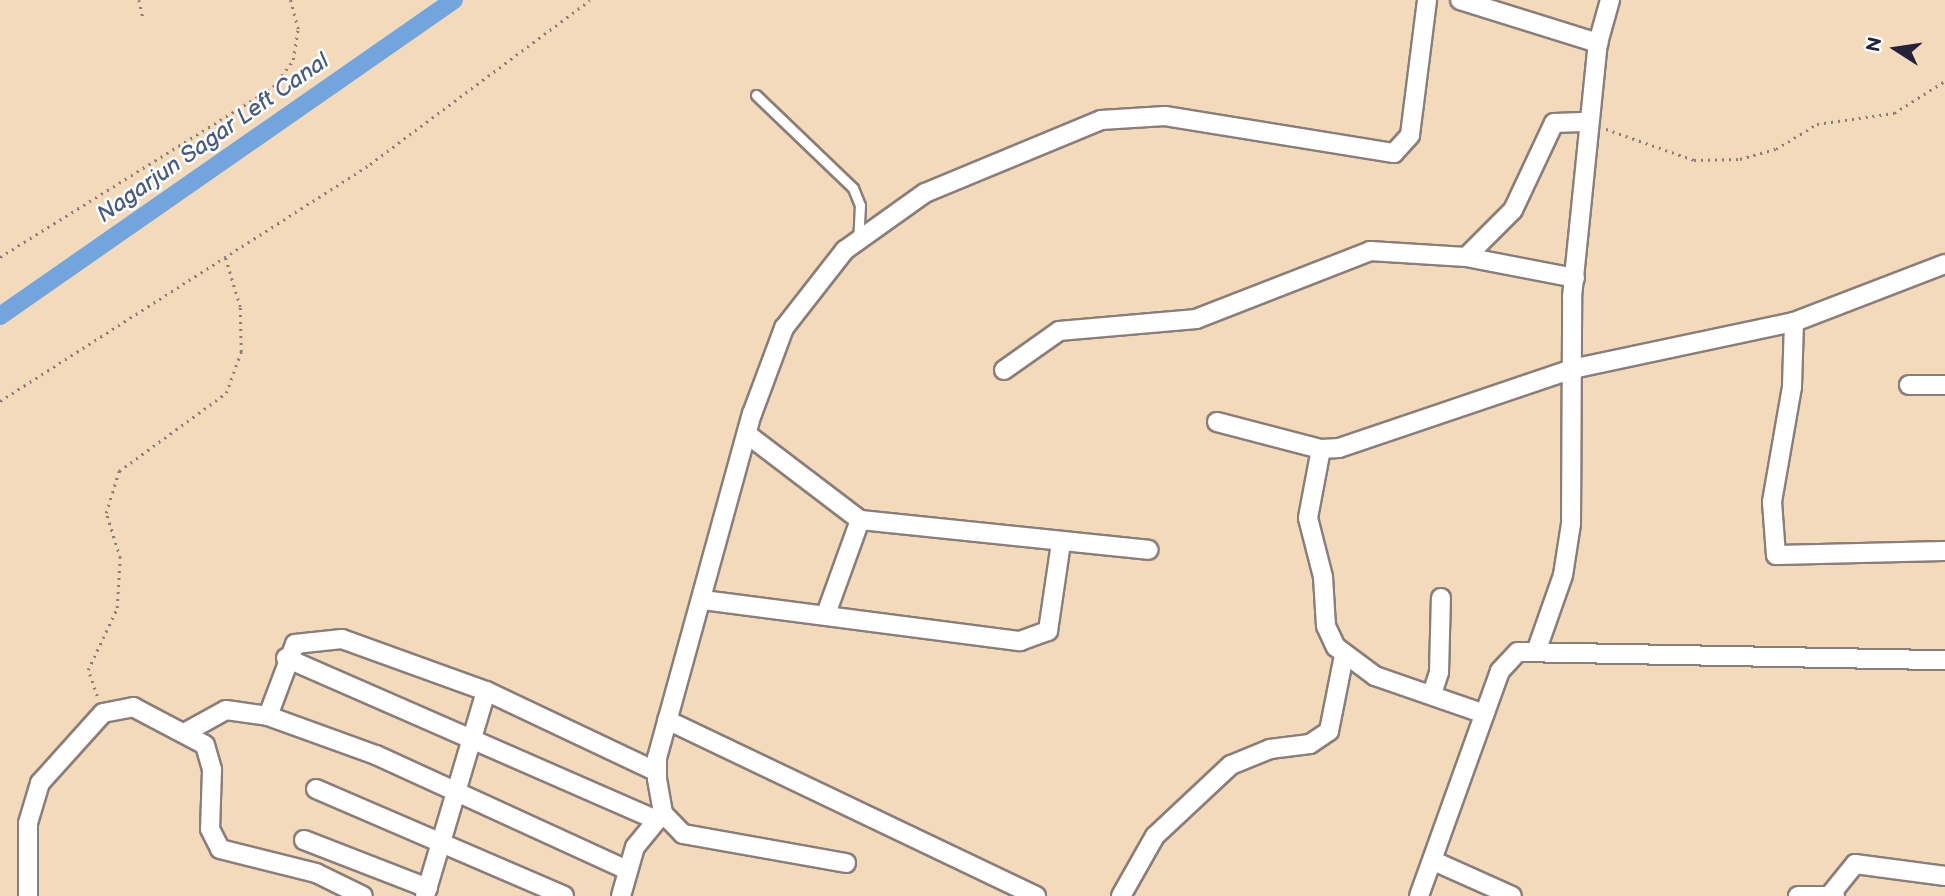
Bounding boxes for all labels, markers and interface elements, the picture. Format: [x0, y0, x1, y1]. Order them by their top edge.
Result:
north arrow [1861, 14, 1931, 84]
text: N [1862, 35, 1888, 54]
water label: Nagarjun Sagar Left Canal [91, 47, 335, 229]

